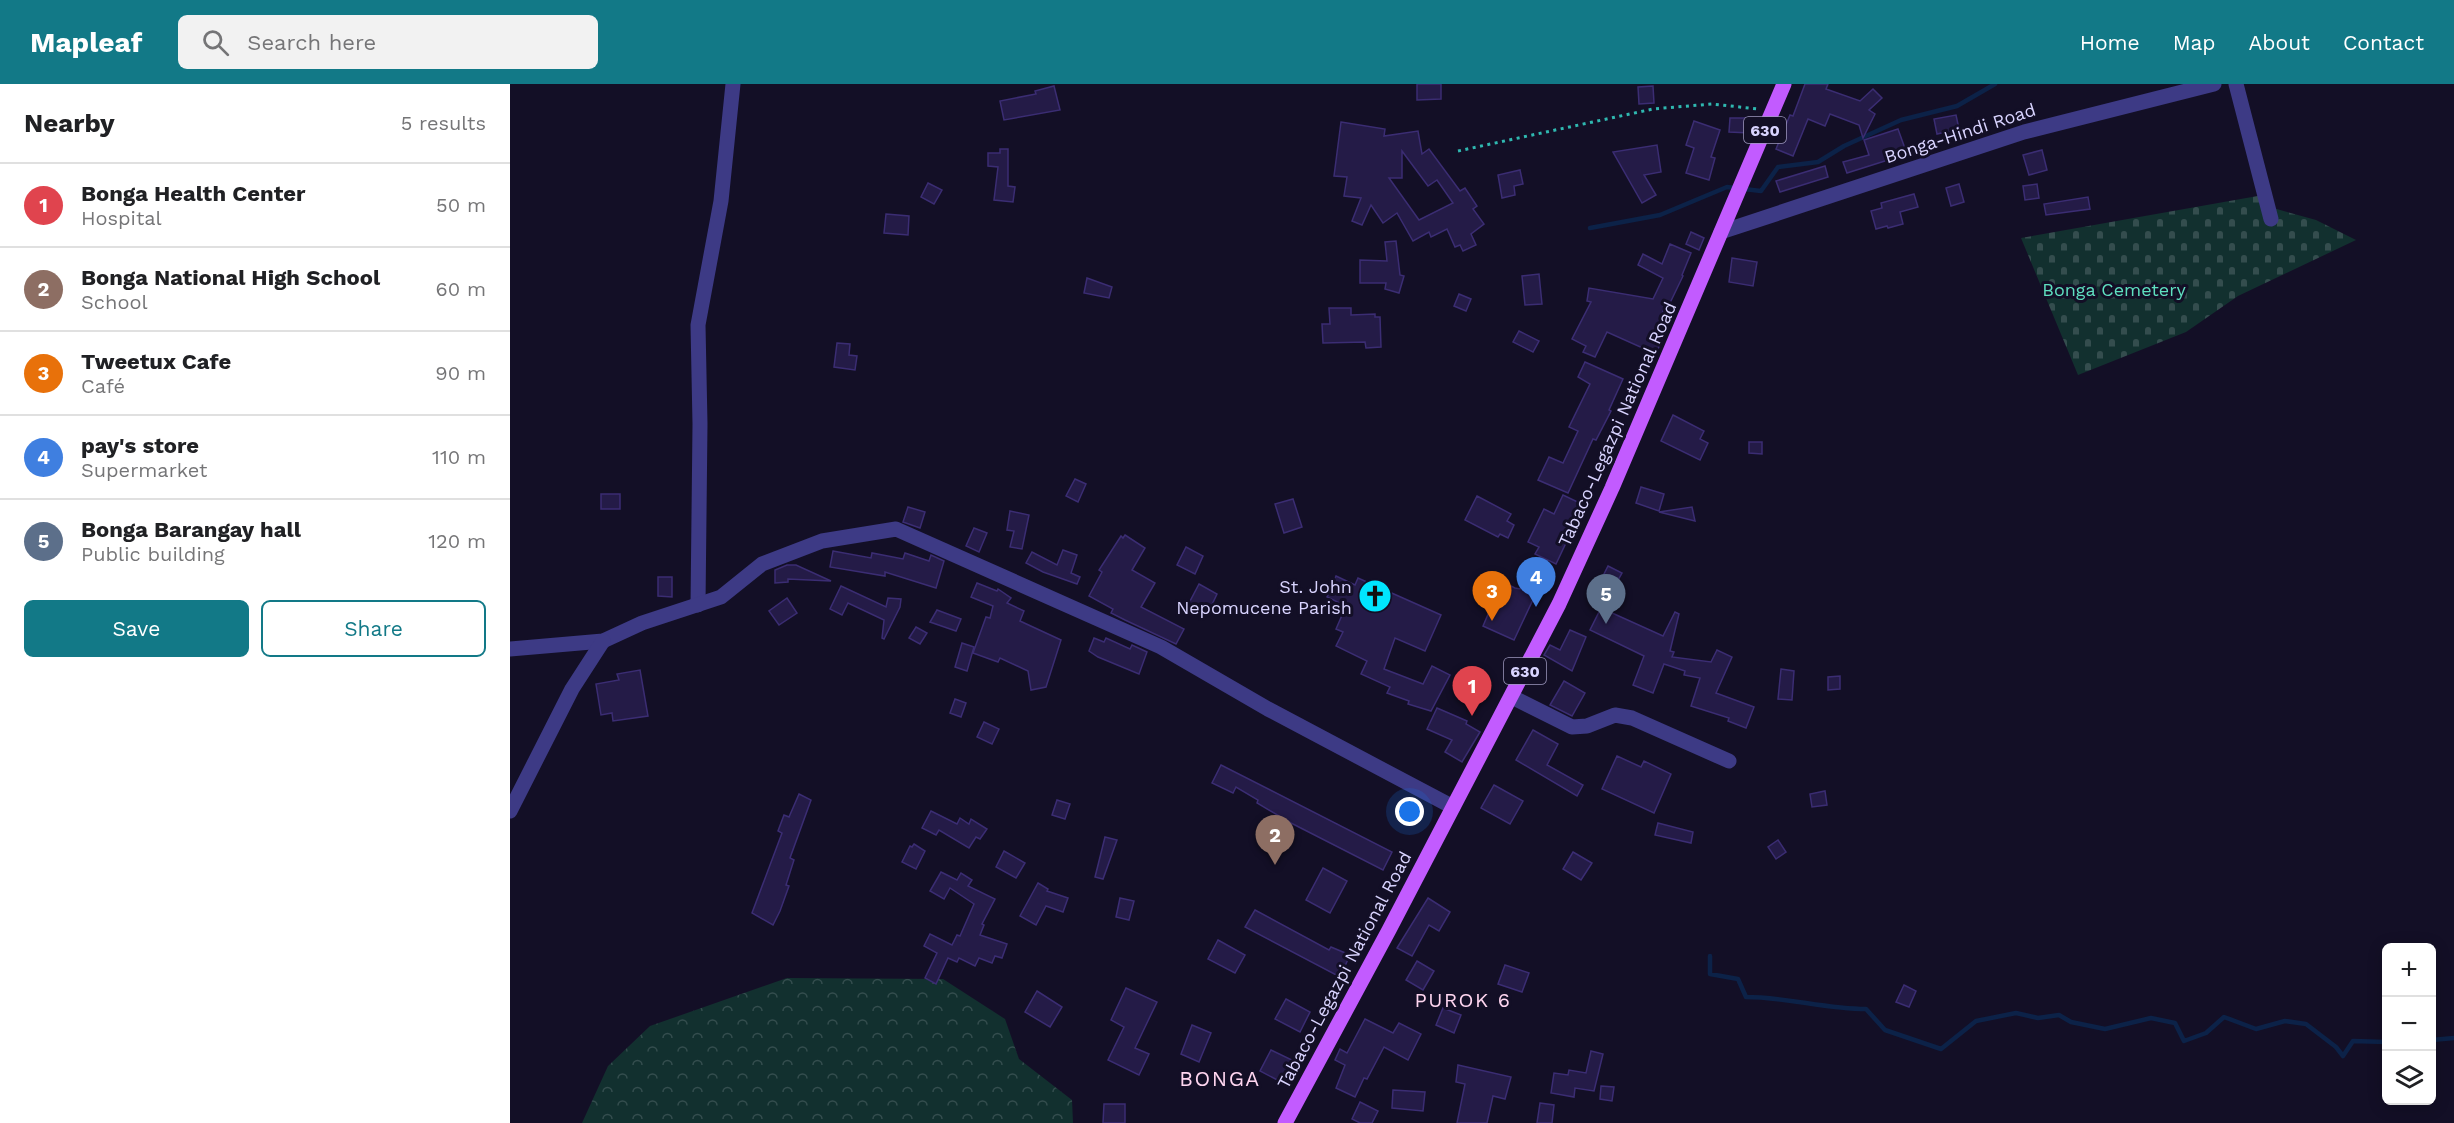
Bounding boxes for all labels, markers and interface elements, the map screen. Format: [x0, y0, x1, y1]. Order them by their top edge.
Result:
search box [178, 15, 598, 69]
text: Mapleaf [30, 26, 142, 59]
icon: search [199, 26, 232, 59]
text: Search here [247, 30, 376, 55]
text: Home [2080, 30, 2140, 55]
text: Map [2173, 30, 2216, 55]
text: About [2249, 30, 2310, 55]
text: Contact [2343, 30, 2424, 55]
street label: Bonga-Hindi Road [1882, 99, 2038, 167]
text: Nearby [24, 108, 115, 138]
text: 5 results [401, 111, 486, 135]
road number: 630 [1744, 117, 1786, 143]
text: Bonga Health Center [81, 181, 306, 206]
text: 1 [39, 193, 48, 217]
text: 50 m [436, 193, 486, 217]
text: Hospital [81, 206, 162, 230]
text: Bonga National High School [81, 265, 380, 290]
text: 2 [38, 277, 49, 301]
text: 60 m [436, 277, 486, 301]
park label: Bonga Cemetery [2042, 279, 2187, 300]
text: School [81, 290, 148, 314]
street label: Tabaco-Legazpi National Road [1553, 298, 1681, 550]
text: Tweetux Cafe [81, 349, 231, 374]
text: 3 [38, 361, 49, 385]
text: 90 m [435, 361, 486, 385]
text: Café [81, 374, 125, 398]
text: pay's store [81, 433, 199, 458]
text: 4 [37, 445, 50, 469]
text: 110 m [432, 445, 486, 469]
text: Supermarket [81, 458, 207, 482]
text: Bonga Barangay hall [81, 517, 301, 542]
text: 5 [38, 529, 49, 553]
text: 120 m [428, 529, 486, 553]
text: Public building [81, 542, 225, 566]
pin: 4 [1516, 558, 1556, 607]
pin: 3 [1472, 572, 1512, 621]
pin: 5 [1586, 574, 1626, 624]
place label: St. John Nepomucene Parish [1176, 576, 1352, 618]
church icon: St. John Nepomucene Parish [1357, 578, 1393, 614]
button: Save [24, 600, 249, 657]
button: Share [261, 600, 486, 657]
road number: 630 [1504, 658, 1546, 684]
pin: 1 [1452, 666, 1492, 716]
your location [1395, 797, 1424, 826]
pin: 2 [1256, 816, 1294, 865]
street label: Tabaco-Legazpi National Road [1272, 848, 1416, 1092]
map controls [2382, 943, 2436, 1105]
button: + [2382, 943, 2436, 997]
district label: PUROK 6 [1415, 988, 1511, 1012]
button: − [2382, 997, 2436, 1051]
button: layers [2382, 1051, 2436, 1105]
district label: BONGA [1179, 1066, 1261, 1091]

